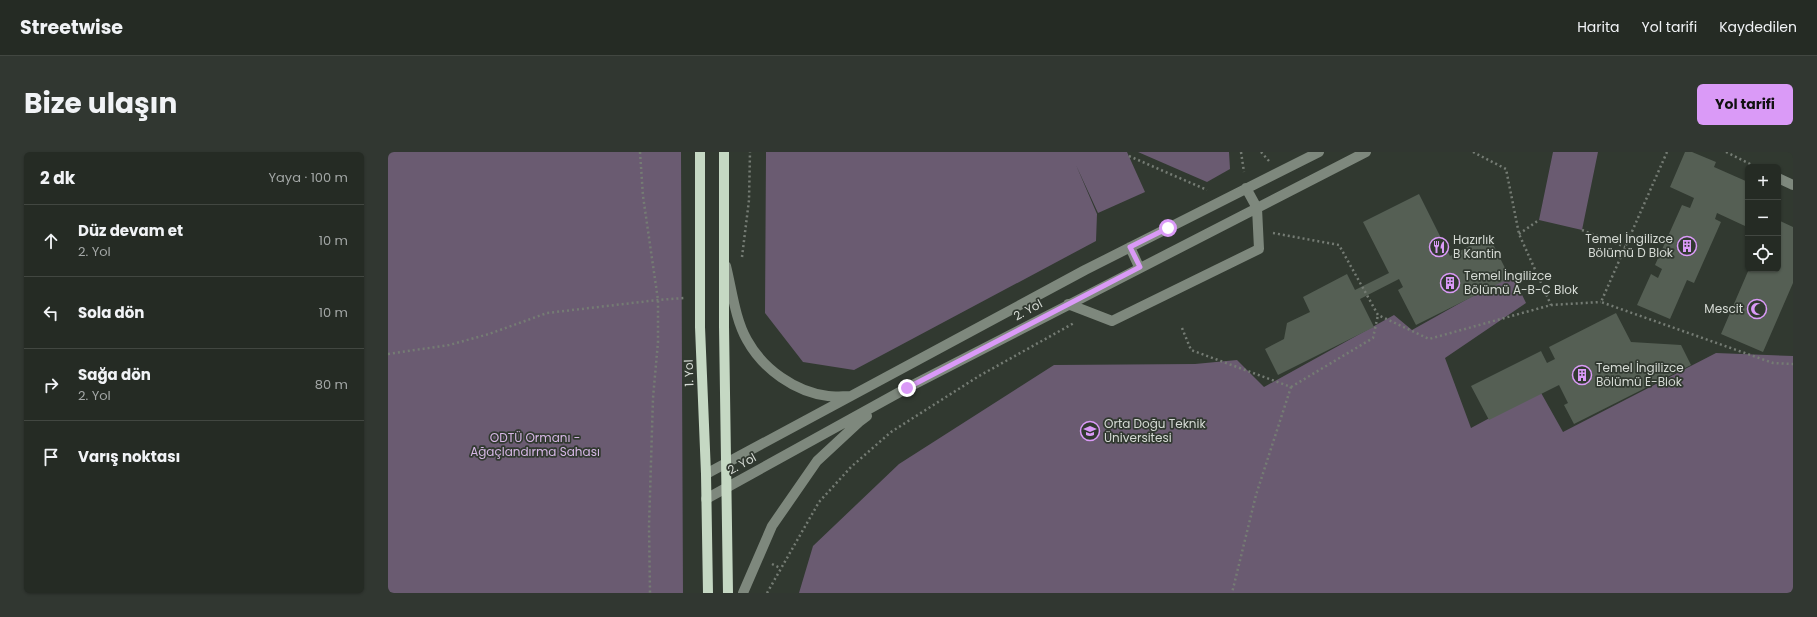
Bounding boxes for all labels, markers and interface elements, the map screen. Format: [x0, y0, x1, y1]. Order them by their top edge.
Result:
text: Streetwise [20, 14, 123, 41]
text: Harita [1577, 17, 1620, 37]
text: Yol tarifi [1642, 17, 1697, 37]
text: Kaydedilen [1719, 17, 1797, 37]
text: Bize ulaşın [24, 84, 177, 123]
button: Yol tarifi [1697, 84, 1793, 125]
map controls [1745, 164, 1781, 272]
button: + [1745, 164, 1781, 200]
text: 2 dk [40, 166, 75, 190]
text: Yaya · 100 m [268, 168, 348, 187]
button: − [1745, 200, 1781, 236]
route start [1159, 219, 1177, 237]
text: Düz devam et [78, 220, 183, 241]
icon: ahead [40, 230, 62, 252]
place label: Temel İngilizce Bölümü D Blok [1585, 230, 1674, 261]
text: 10 m [319, 231, 348, 250]
place label: Hazırlık B Kantin [1453, 231, 1502, 262]
building icon: Temel İngilizce Bölümü D Blok [1676, 235, 1698, 257]
restaurant icon: Hazırlık B Kantin [1428, 236, 1450, 258]
button: locate [1745, 236, 1781, 272]
text: 2. Yol [78, 242, 111, 261]
place label: Temel İngilizce Bölümü A-B-C Blok [1464, 267, 1579, 298]
building icon: Temel İngilizce Bölümü A-B-C Blok [1439, 272, 1461, 294]
street label: 2. Yol [1010, 295, 1045, 324]
mosque icon: Mescit [1746, 298, 1768, 320]
place label: Mescit [1704, 300, 1743, 317]
icon: left [40, 302, 62, 324]
text: Sola dön [78, 302, 144, 323]
text: 10 m [319, 303, 348, 322]
street label: 1. Yol [680, 359, 697, 387]
place label: Temel İngilizce Bölümü E-Blok [1596, 359, 1684, 390]
text: Sağa dön [78, 364, 151, 385]
building icon: Temel İngilizce Bölümü E-Blok [1571, 364, 1593, 386]
icon: right [40, 374, 62, 396]
text: 80 m [315, 375, 348, 394]
route end [898, 379, 916, 397]
text: 2. Yol [78, 386, 111, 405]
place label: Orta Doğu Teknik Üniversitesi [1104, 415, 1206, 446]
school or university icon: Orta Doğu Teknik Üniversitesi [1079, 420, 1101, 442]
park label: ODTÜ Ormanı - Ağaçlandırma Sahası [470, 429, 600, 460]
icon: arrive [40, 446, 62, 468]
text: Varış noktası [78, 446, 180, 467]
street label: 2. Yol [724, 449, 759, 478]

